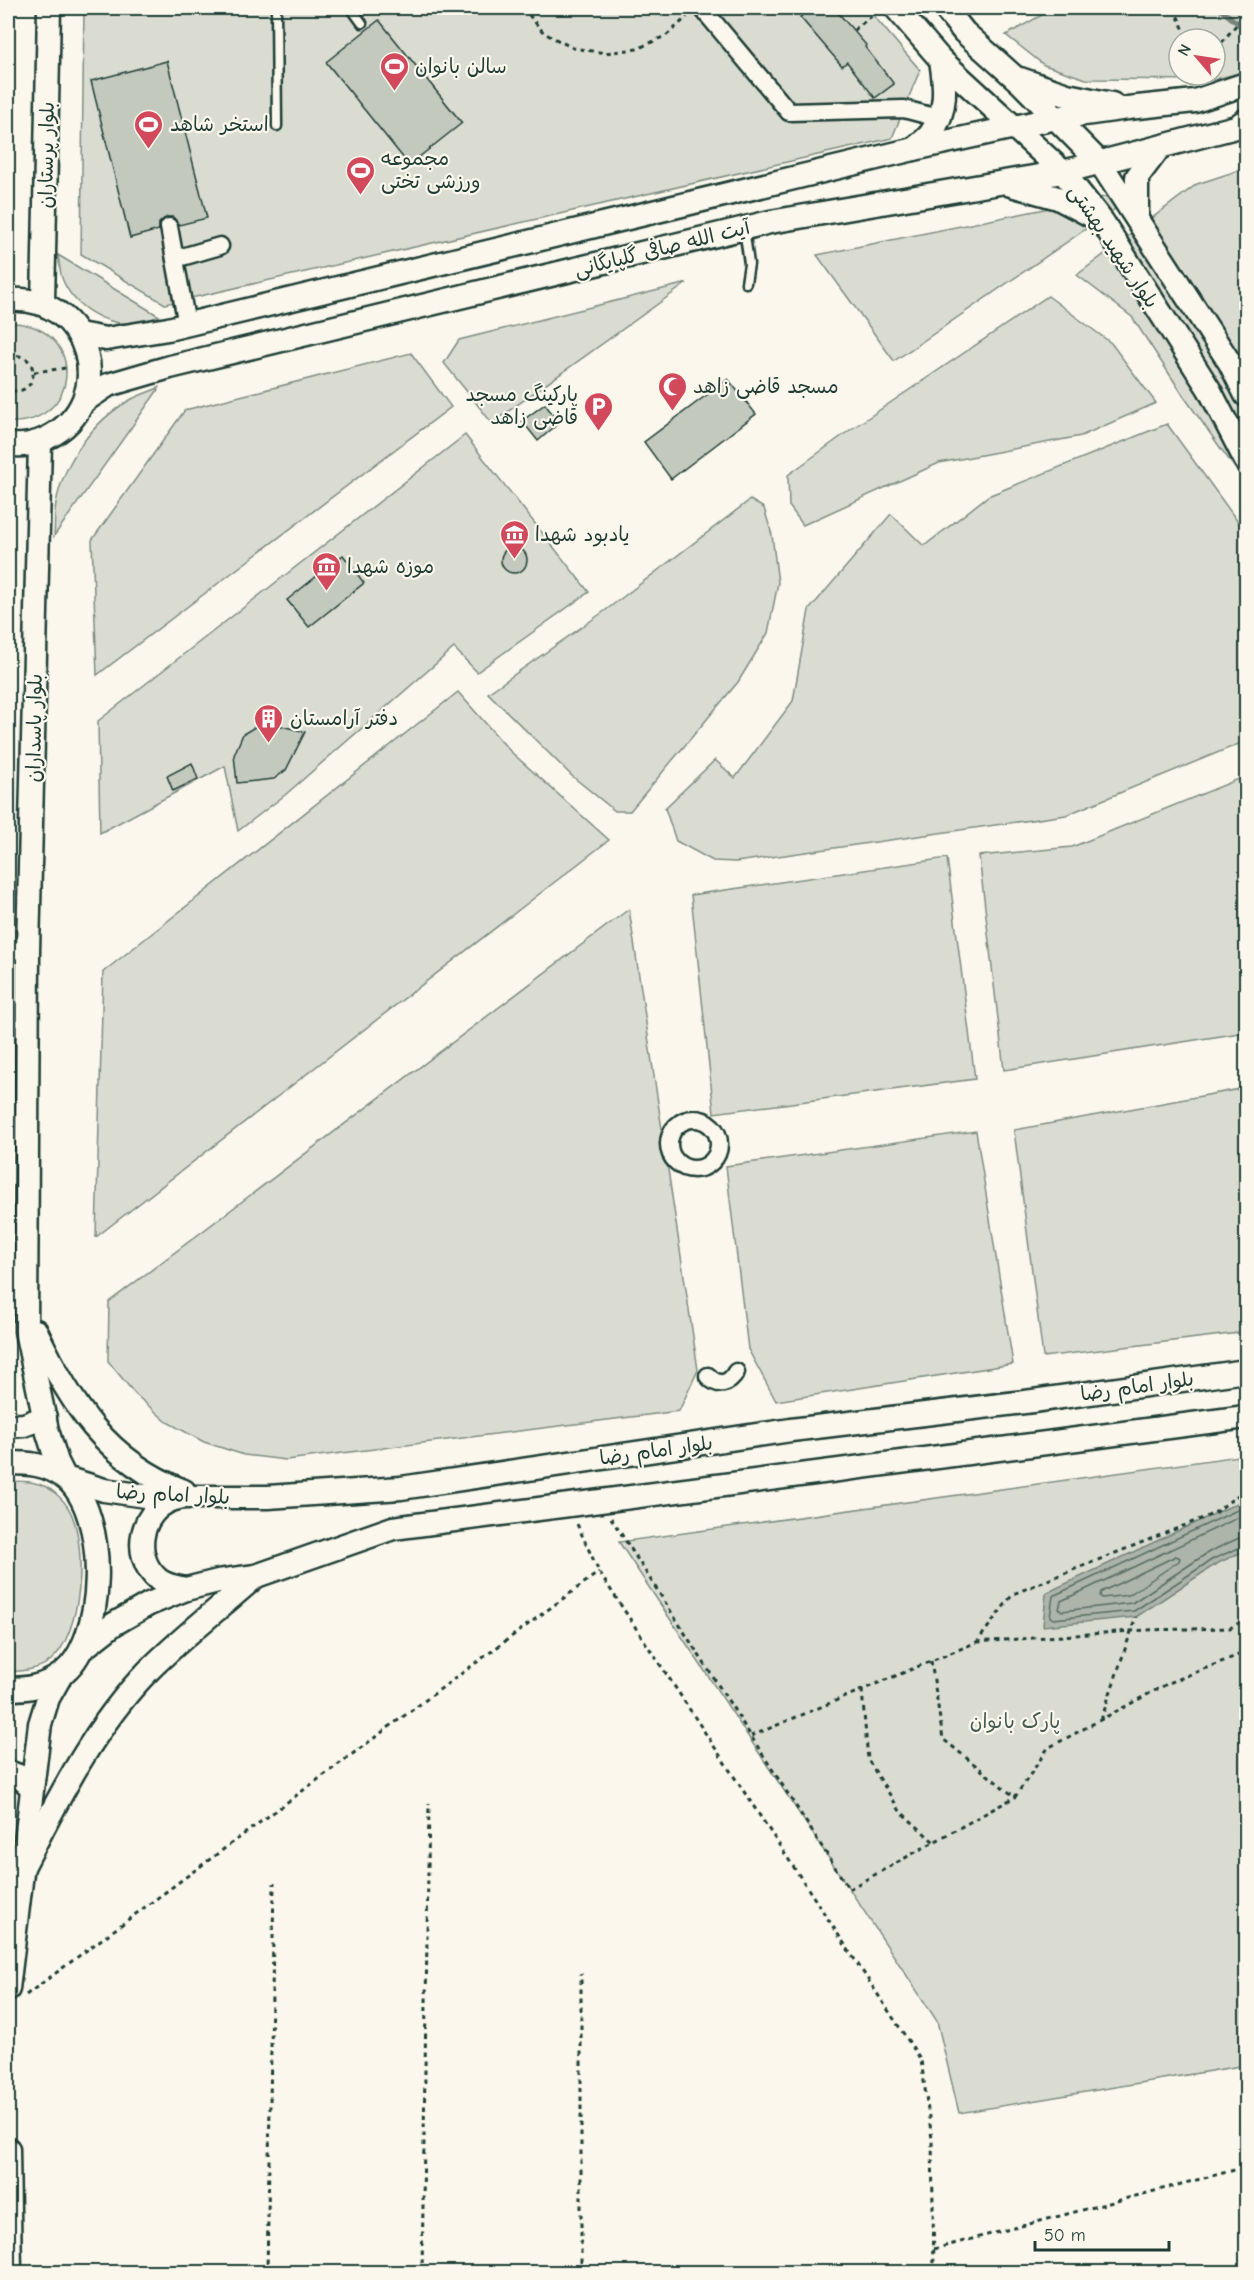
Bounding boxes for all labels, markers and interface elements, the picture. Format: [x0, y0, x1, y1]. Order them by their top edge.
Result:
north arrow [1167, 27, 1227, 87]
text: N [1174, 41, 1195, 59]
sports icon: سالن بانوان [378, 50, 410, 92]
place label: سالن بانوان [415, 55, 507, 78]
street label: بلوار پرستاران [34, 101, 60, 209]
sports icon: استخر شاهد [133, 108, 165, 150]
place label: استخر شاهد [170, 113, 269, 136]
place label: مجموعه ورزشی تختی [381, 147, 480, 194]
sports icon: مجموعه ورزشی تختی [344, 154, 376, 196]
street label: بلوار شهید بهشتی [1063, 180, 1163, 313]
street label: آیت الله صافی گلپایگانی [571, 213, 754, 282]
mosque icon: مسجد قاضی زاهد [656, 370, 688, 412]
place label: مسجد قاضی زاهد [693, 375, 839, 399]
place label: پارکینگ مسجد قاضی زاهد [466, 383, 578, 430]
parking icon: پارکینگ مسجد قاضی زاهد [583, 390, 615, 432]
museum icon: یادبود شهدا [498, 518, 530, 560]
place label: یادبود شهدا [535, 523, 630, 547]
museum icon: موزه شهدا [310, 550, 342, 592]
place label: موزه شهدا [347, 555, 434, 578]
street label: بلوار پاسداران [22, 673, 48, 783]
building icon: دفتر آرامستان [253, 702, 285, 744]
place label: دفتر آرامستان [290, 707, 398, 730]
street label: بلوار امام رضا [1079, 1367, 1196, 1409]
street label: بلوار امام رضا [598, 1431, 715, 1473]
street label: بلوار امام رضا [115, 1480, 230, 1512]
park label: پارک بانوان [970, 1710, 1060, 1734]
scale bar [1035, 2214, 1168, 2252]
text: 50 m [1044, 2225, 1086, 2246]

